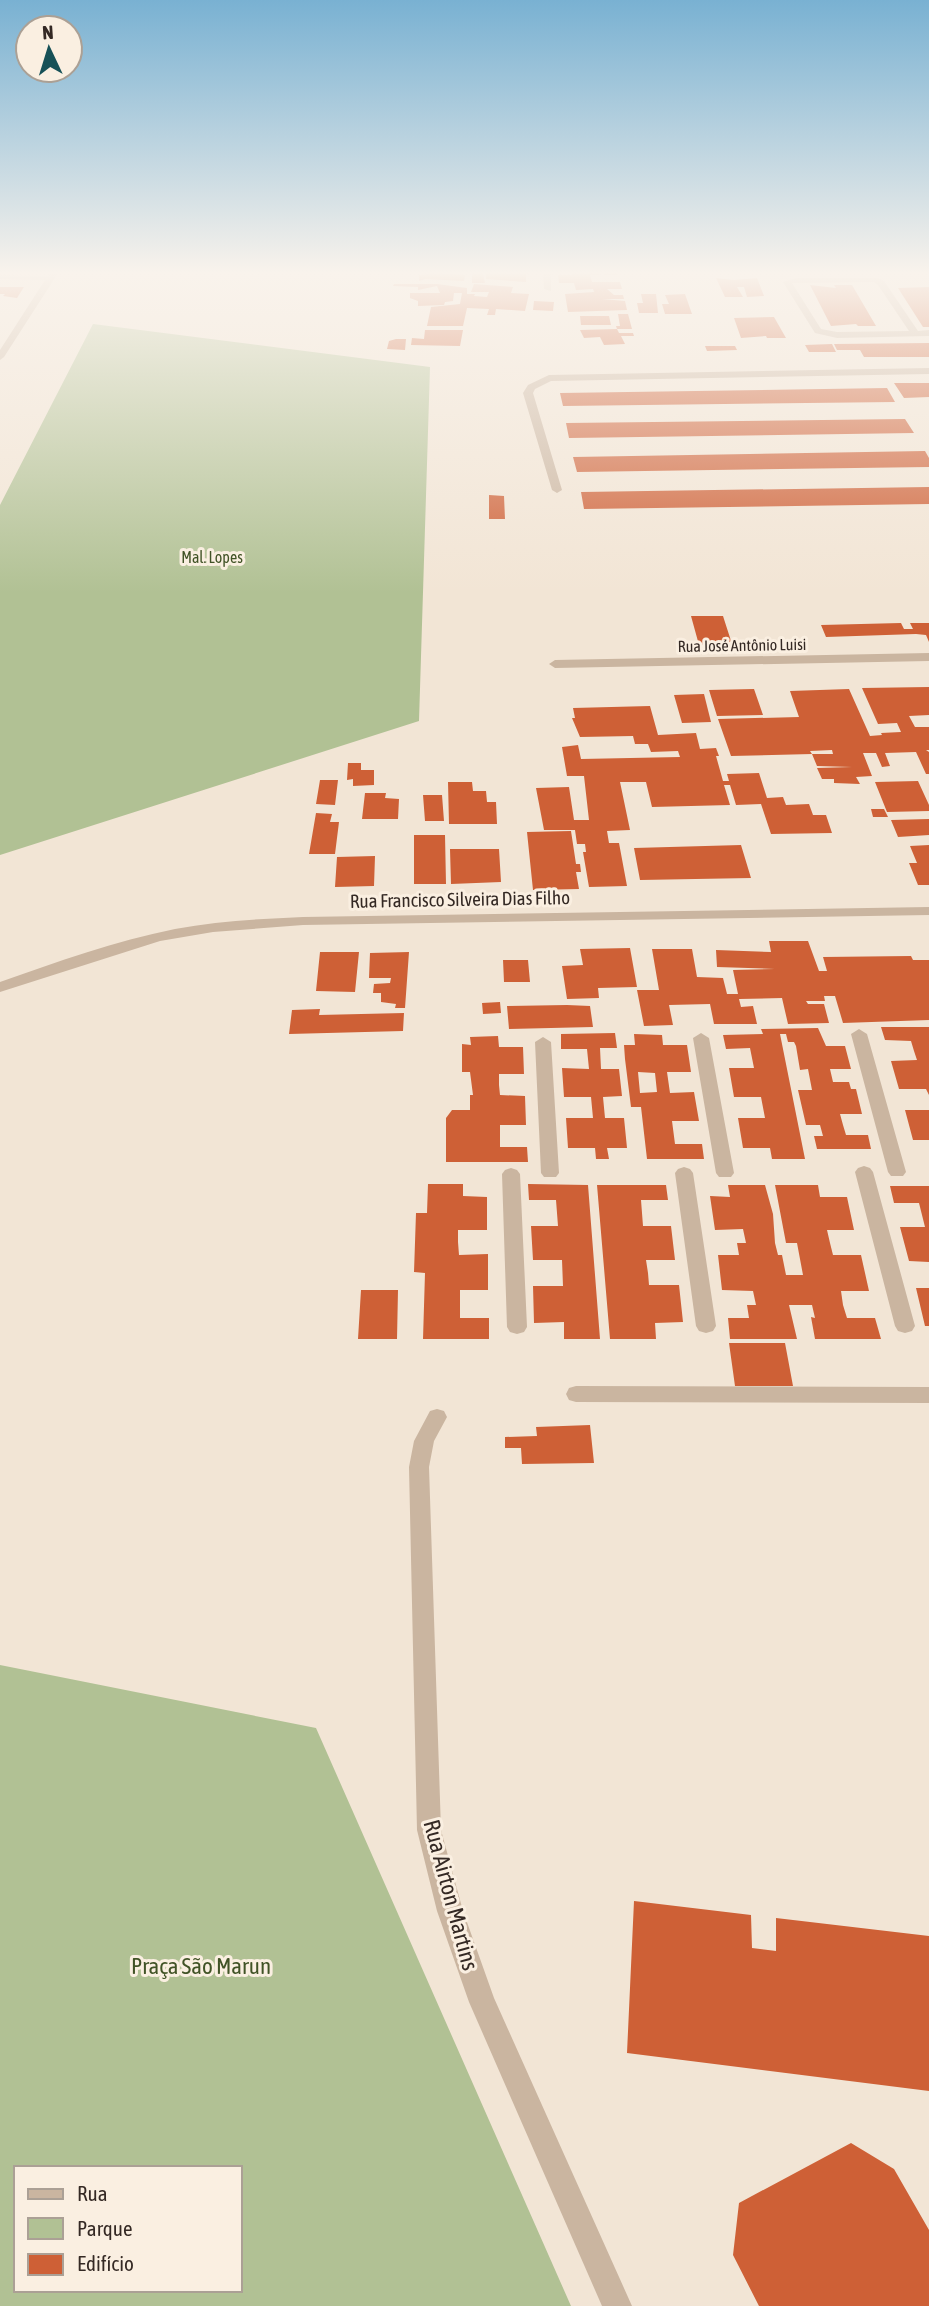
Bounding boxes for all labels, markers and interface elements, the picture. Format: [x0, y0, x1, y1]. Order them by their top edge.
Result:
north arrow [14, 14, 84, 84]
text: N [41, 21, 54, 43]
park label: Mal. Lopes [181, 548, 243, 567]
street label: Rua José Antônio Luisi [677, 635, 807, 655]
street label: Rua Francisco Silveira Dias Filho [350, 886, 570, 912]
street label: Rua Airton Martins [418, 1817, 484, 1973]
park label: Praça São Marun [131, 1953, 271, 1979]
legend [14, 2166, 242, 2292]
text: Rua [77, 2181, 107, 2205]
text: Parque [77, 2216, 132, 2240]
text: Edifício [77, 2251, 134, 2275]

